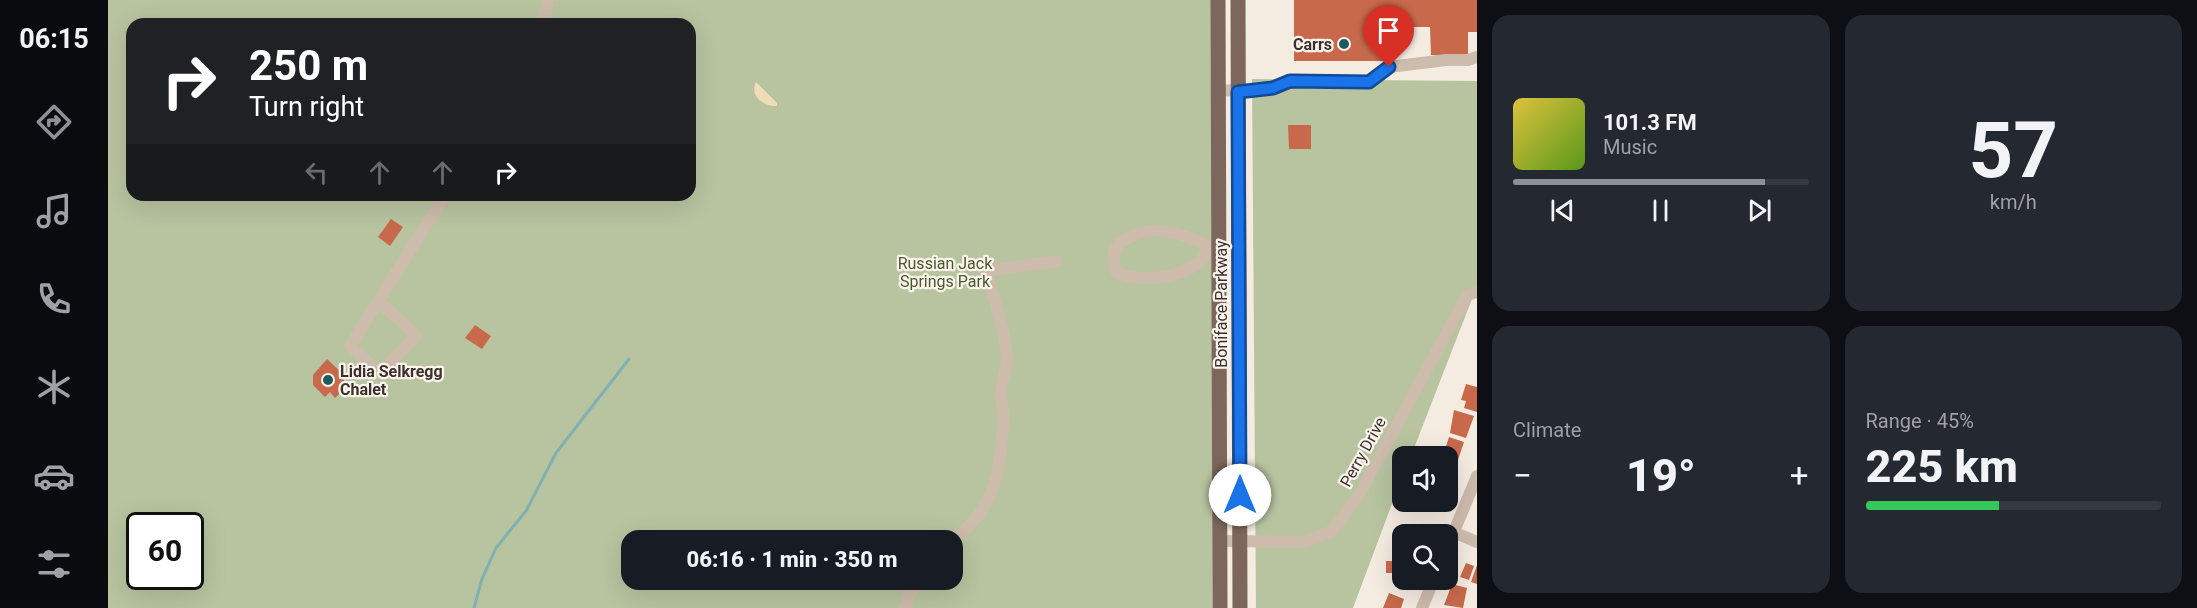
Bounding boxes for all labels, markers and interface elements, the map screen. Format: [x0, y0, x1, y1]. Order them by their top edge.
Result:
pin [1363, 5, 1414, 67]
icon: arrive [1372, 14, 1405, 47]
text: 06:15 [19, 23, 89, 55]
place label: Carrs [1293, 35, 1332, 54]
marker: Carrs [1337, 37, 1351, 51]
text: 250 m [249, 41, 368, 90]
icon: right [150, 42, 228, 120]
text: Turn right [249, 91, 364, 123]
icon: directions [33, 101, 75, 143]
text: 57 [1968, 105, 2058, 196]
text: 101.3 FM [1603, 110, 1697, 135]
text: Music [1603, 135, 1657, 159]
icon: left [300, 156, 333, 189]
icon: ahead [363, 156, 396, 189]
icon: ahead [426, 156, 459, 189]
icon: right [489, 156, 522, 189]
icon: music [33, 190, 75, 232]
text: km/h [1990, 190, 2037, 214]
icon: previous [1546, 194, 1579, 227]
icon: pause [1644, 194, 1677, 227]
icon: next [1743, 194, 1776, 227]
street label: Boniface Parkway [1212, 240, 1231, 368]
park label: Russian Jack Springs Park [898, 254, 993, 291]
icon: phone [33, 278, 75, 320]
place label: Lidia Selkregg Chalet [340, 362, 443, 399]
icon: climate [33, 366, 75, 408]
marker: Lidia Selkregg Chalet [321, 373, 335, 387]
text: Range · 45% [1866, 409, 1974, 433]
street label: Perry Drive [1336, 414, 1390, 490]
text: Climate [1513, 418, 1581, 442]
text: 225 km [1866, 440, 2018, 493]
map controls [1392, 446, 1458, 590]
button: sound [1392, 446, 1458, 512]
text: 19° [1626, 449, 1696, 502]
icon: car [33, 455, 75, 497]
text: − [1513, 456, 1532, 495]
text: + [1790, 456, 1809, 495]
position arrow [1208, 463, 1272, 527]
speed limit sign: 60 [126, 512, 204, 590]
button: search [1392, 524, 1458, 590]
icon: filters [33, 543, 75, 585]
text: 06:16 · 1 min · 350 m [687, 547, 897, 572]

